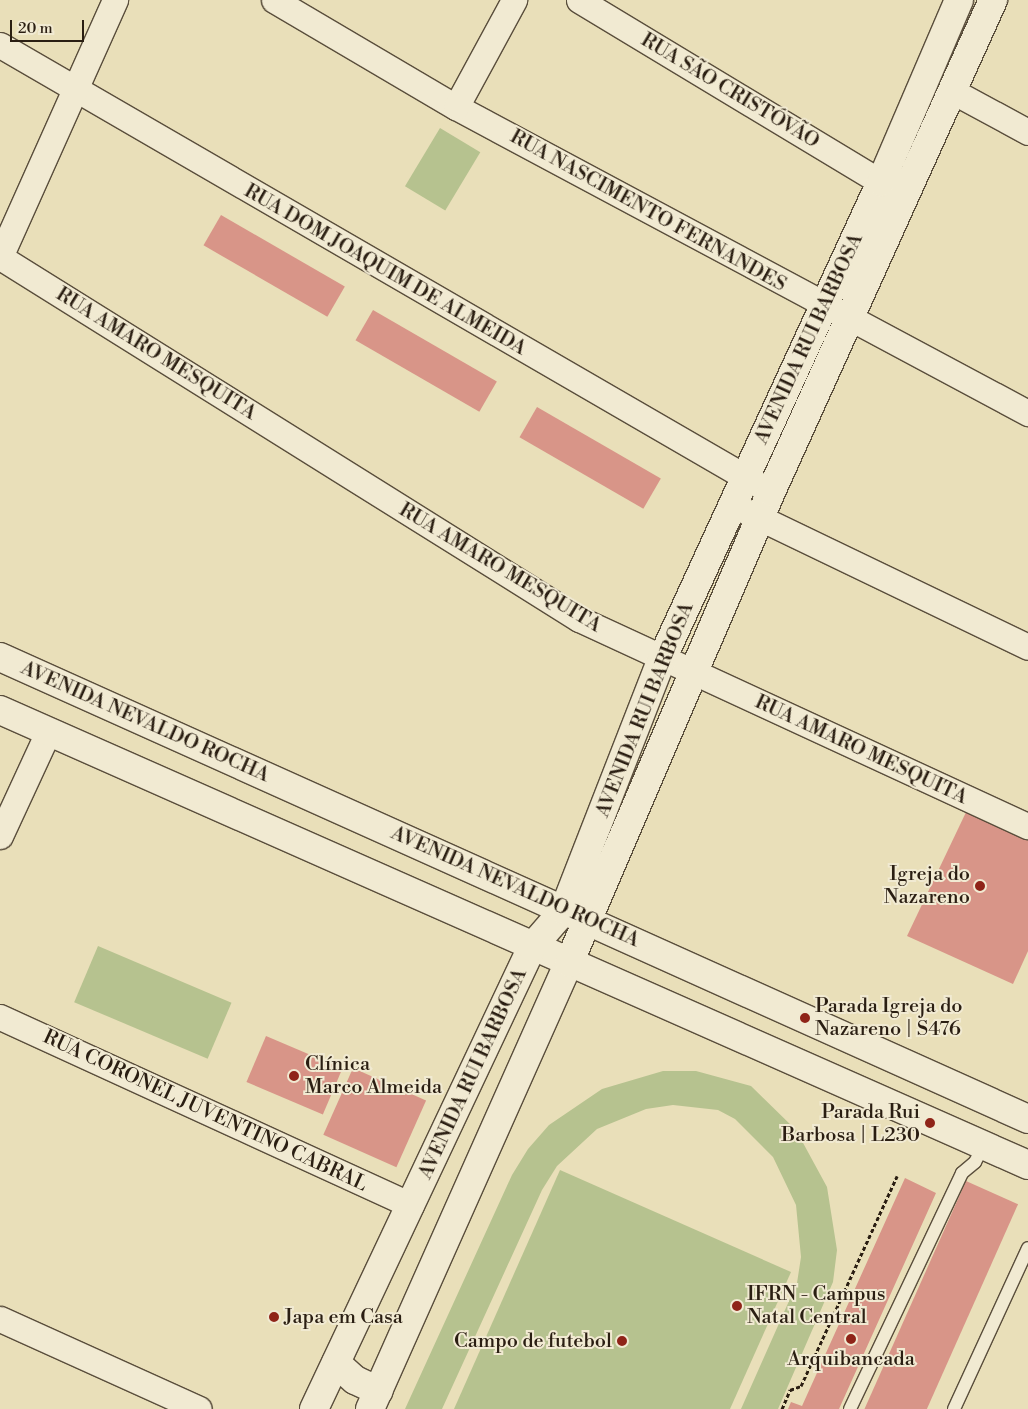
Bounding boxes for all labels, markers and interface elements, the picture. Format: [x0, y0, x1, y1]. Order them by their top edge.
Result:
scale bar [12, 10, 86, 42]
text: 20 m [18, 19, 53, 38]
street label: RUA SÃO CRISTÓVÃO [636, 28, 824, 154]
street label: RUA NASCIMENTO FERNANDES [506, 125, 790, 297]
street label: RUA DOM JOAQUIM DE ALMEIDA [240, 179, 530, 361]
street label: AVENIDA RUI BARBOSA [750, 230, 868, 448]
street label: RUA AMARO MESQUITA [51, 282, 261, 426]
street label: RUA AMARO MESQUITA [395, 498, 605, 638]
street label: AVENIDA RUI BARBOSA [591, 599, 699, 821]
street label: AVENIDA NEVALDO ROCHA [17, 656, 273, 788]
street label: RUA AMARO MESQUITA [751, 690, 971, 810]
street label: AVENIDA NEVALDO ROCHA [387, 821, 643, 953]
place label: Igreja do Nazareno [884, 862, 970, 909]
marker: Igreja do Nazareno [974, 880, 986, 892]
street label: AVENIDA RUI BARBOSA [414, 965, 532, 1183]
place label: Parada Igreja do Nazareno | S476 [815, 994, 962, 1041]
marker: Parada Igreja do Nazareno | S476 [799, 1012, 811, 1024]
street label: RUA CORONEL JUVENTINO CABRAL [39, 1025, 371, 1197]
place label: Clínica Marco Almeida [305, 1052, 442, 1099]
marker: Clínica Marco Almeida [287, 1069, 301, 1083]
place label: Parada Rui Barbosa | L230 [781, 1100, 920, 1147]
marker: Parada Rui Barbosa | L230 [924, 1117, 936, 1129]
place label: IFRN - Campus Natal Central [747, 1282, 886, 1329]
marker: IFRN - Campus Natal Central [731, 1300, 743, 1312]
place label: Japa em Casa [284, 1305, 403, 1329]
marker: Japa em Casa [268, 1311, 280, 1323]
place label: Campo de futebol [454, 1329, 612, 1353]
marker: Arquibancada [845, 1333, 857, 1345]
marker: Campo de futebol [616, 1335, 628, 1347]
place label: Arquibancada [787, 1347, 915, 1371]

